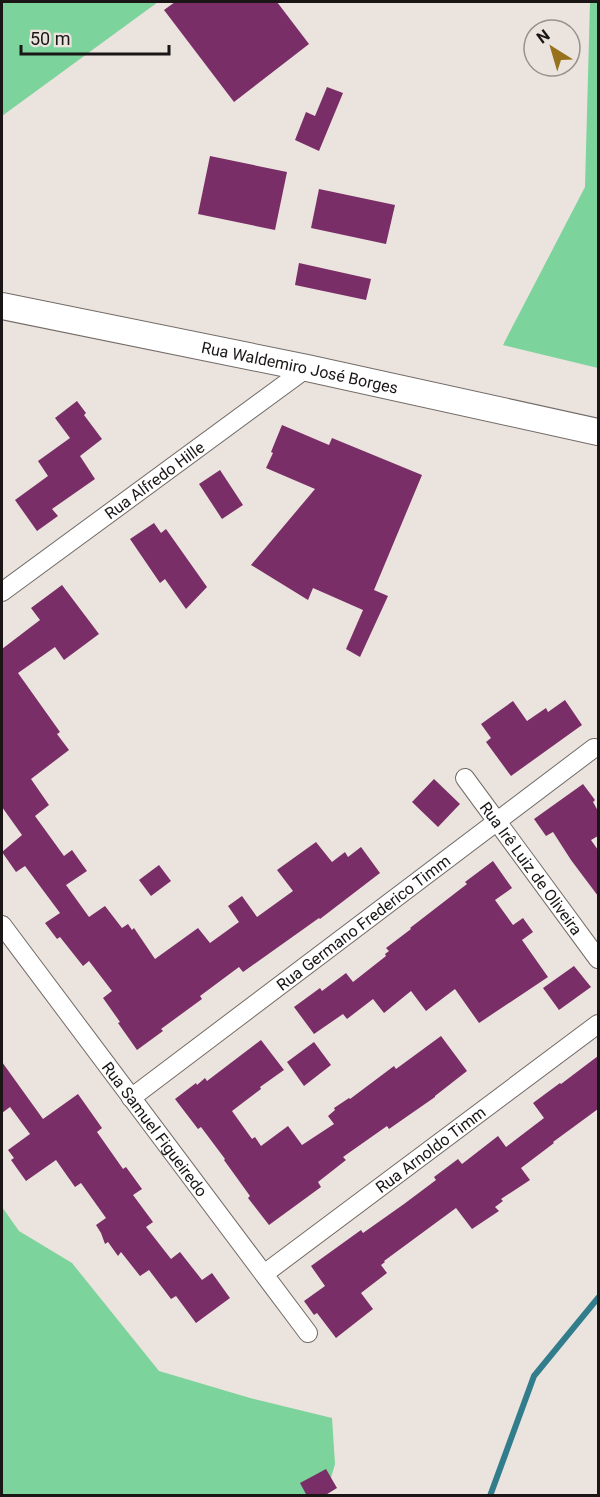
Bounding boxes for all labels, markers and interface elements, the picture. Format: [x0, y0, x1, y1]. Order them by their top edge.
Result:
scale bar [21, 18, 170, 56]
north arrow [522, 18, 582, 78]
text: N [533, 25, 554, 47]
text: 50 m [30, 28, 70, 49]
street label: Rua Waldemiro José Borges [200, 338, 400, 398]
street label: Rua Alfredo Hille [101, 438, 208, 523]
street label: Rua Irê Luiz de Oliveira [476, 798, 586, 939]
street label: Rua Germano Frederico Timm [273, 851, 454, 995]
street label: Rua Samuel Figueiredo [98, 1058, 211, 1200]
street label: Rua Arnoldo Timm [372, 1102, 490, 1197]

